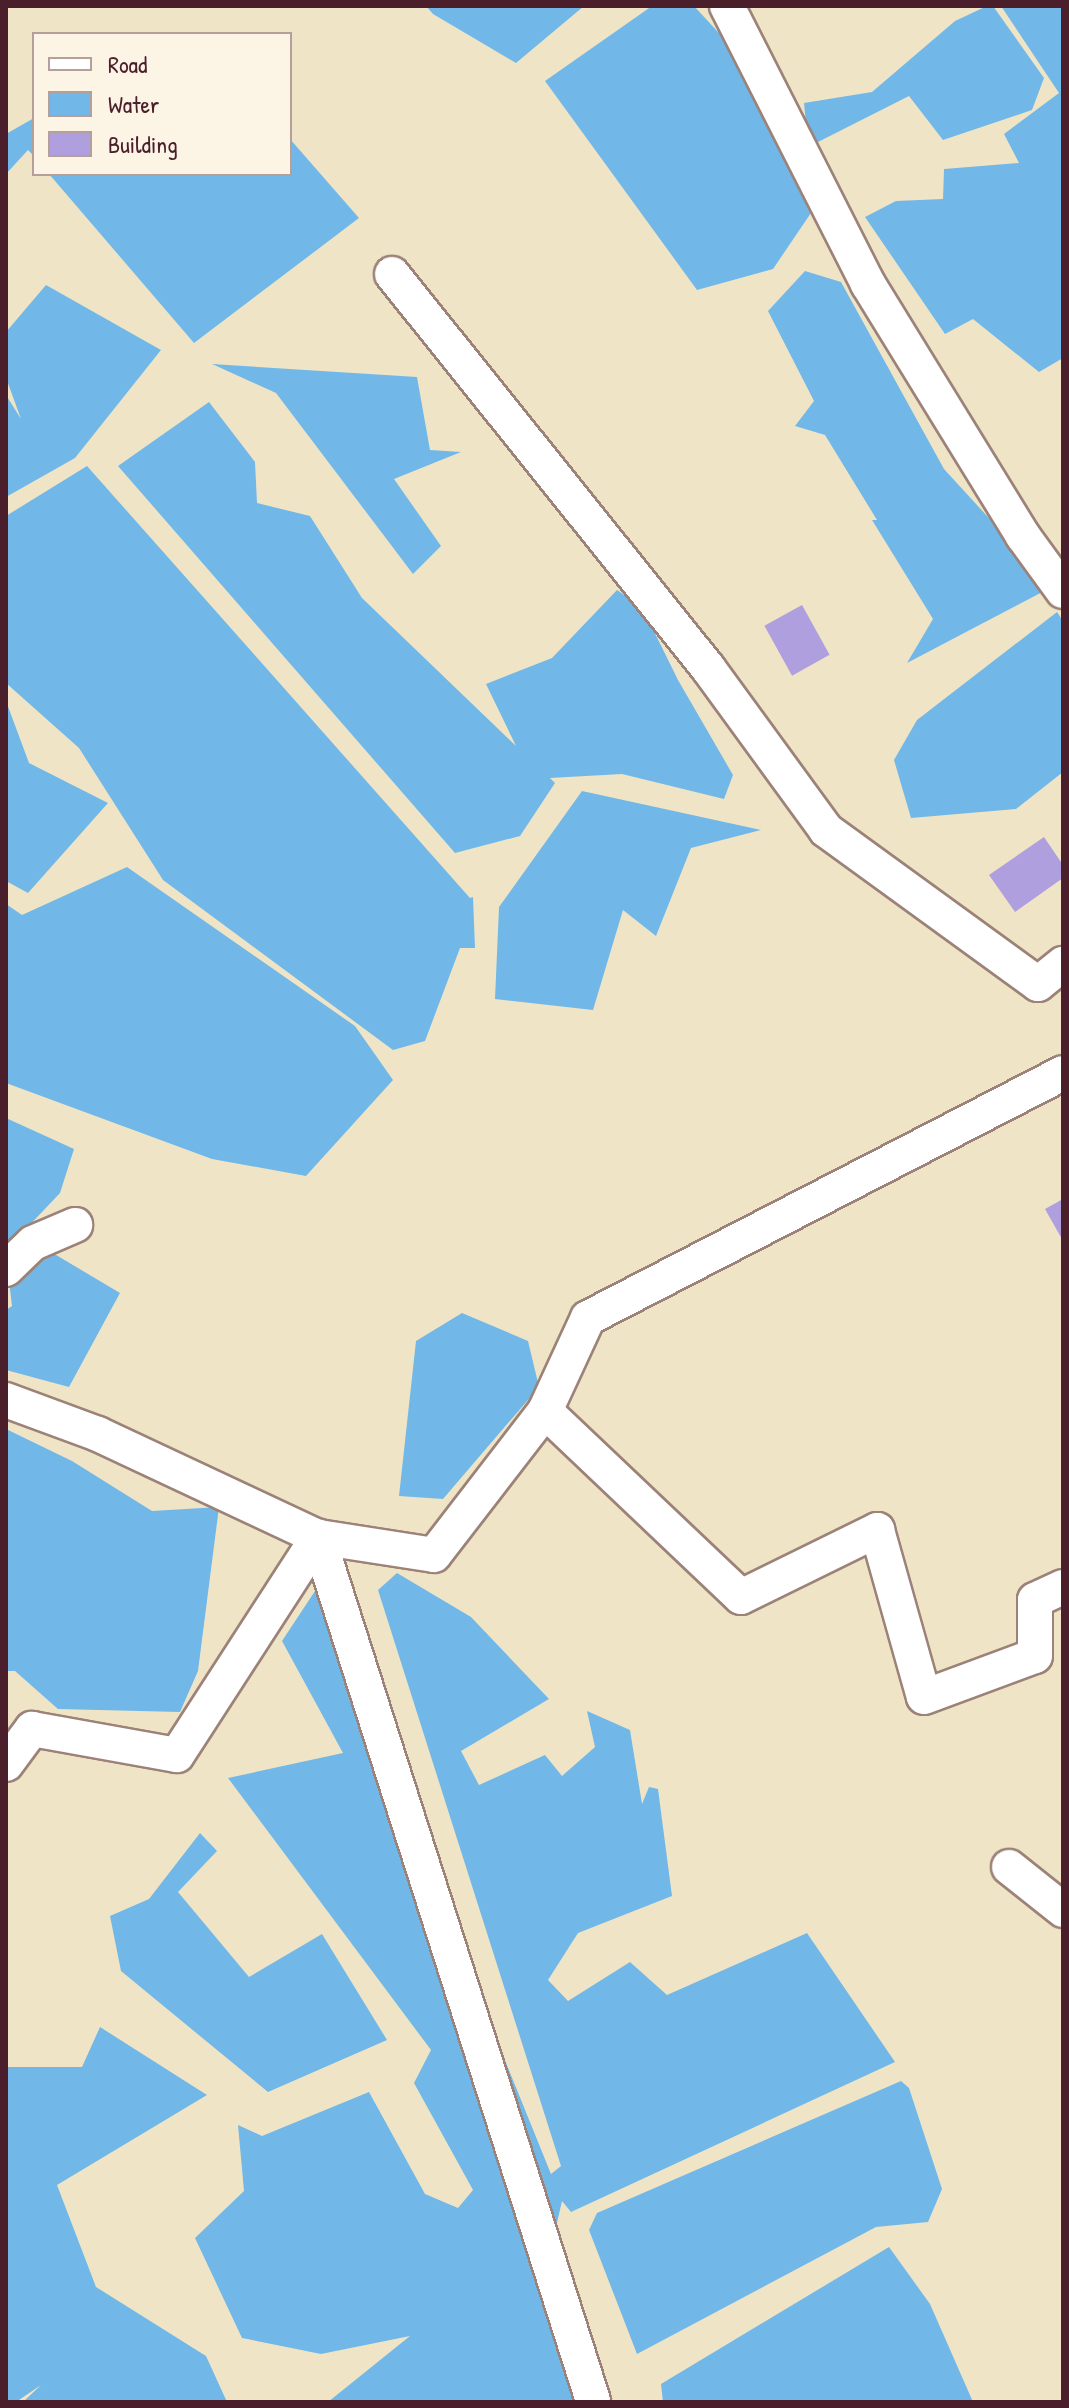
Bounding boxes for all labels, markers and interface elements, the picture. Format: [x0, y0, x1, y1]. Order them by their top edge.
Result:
legend [32, 32, 292, 176]
text: Road [108, 48, 147, 80]
text: Water [108, 88, 159, 120]
text: Building [108, 128, 178, 160]

